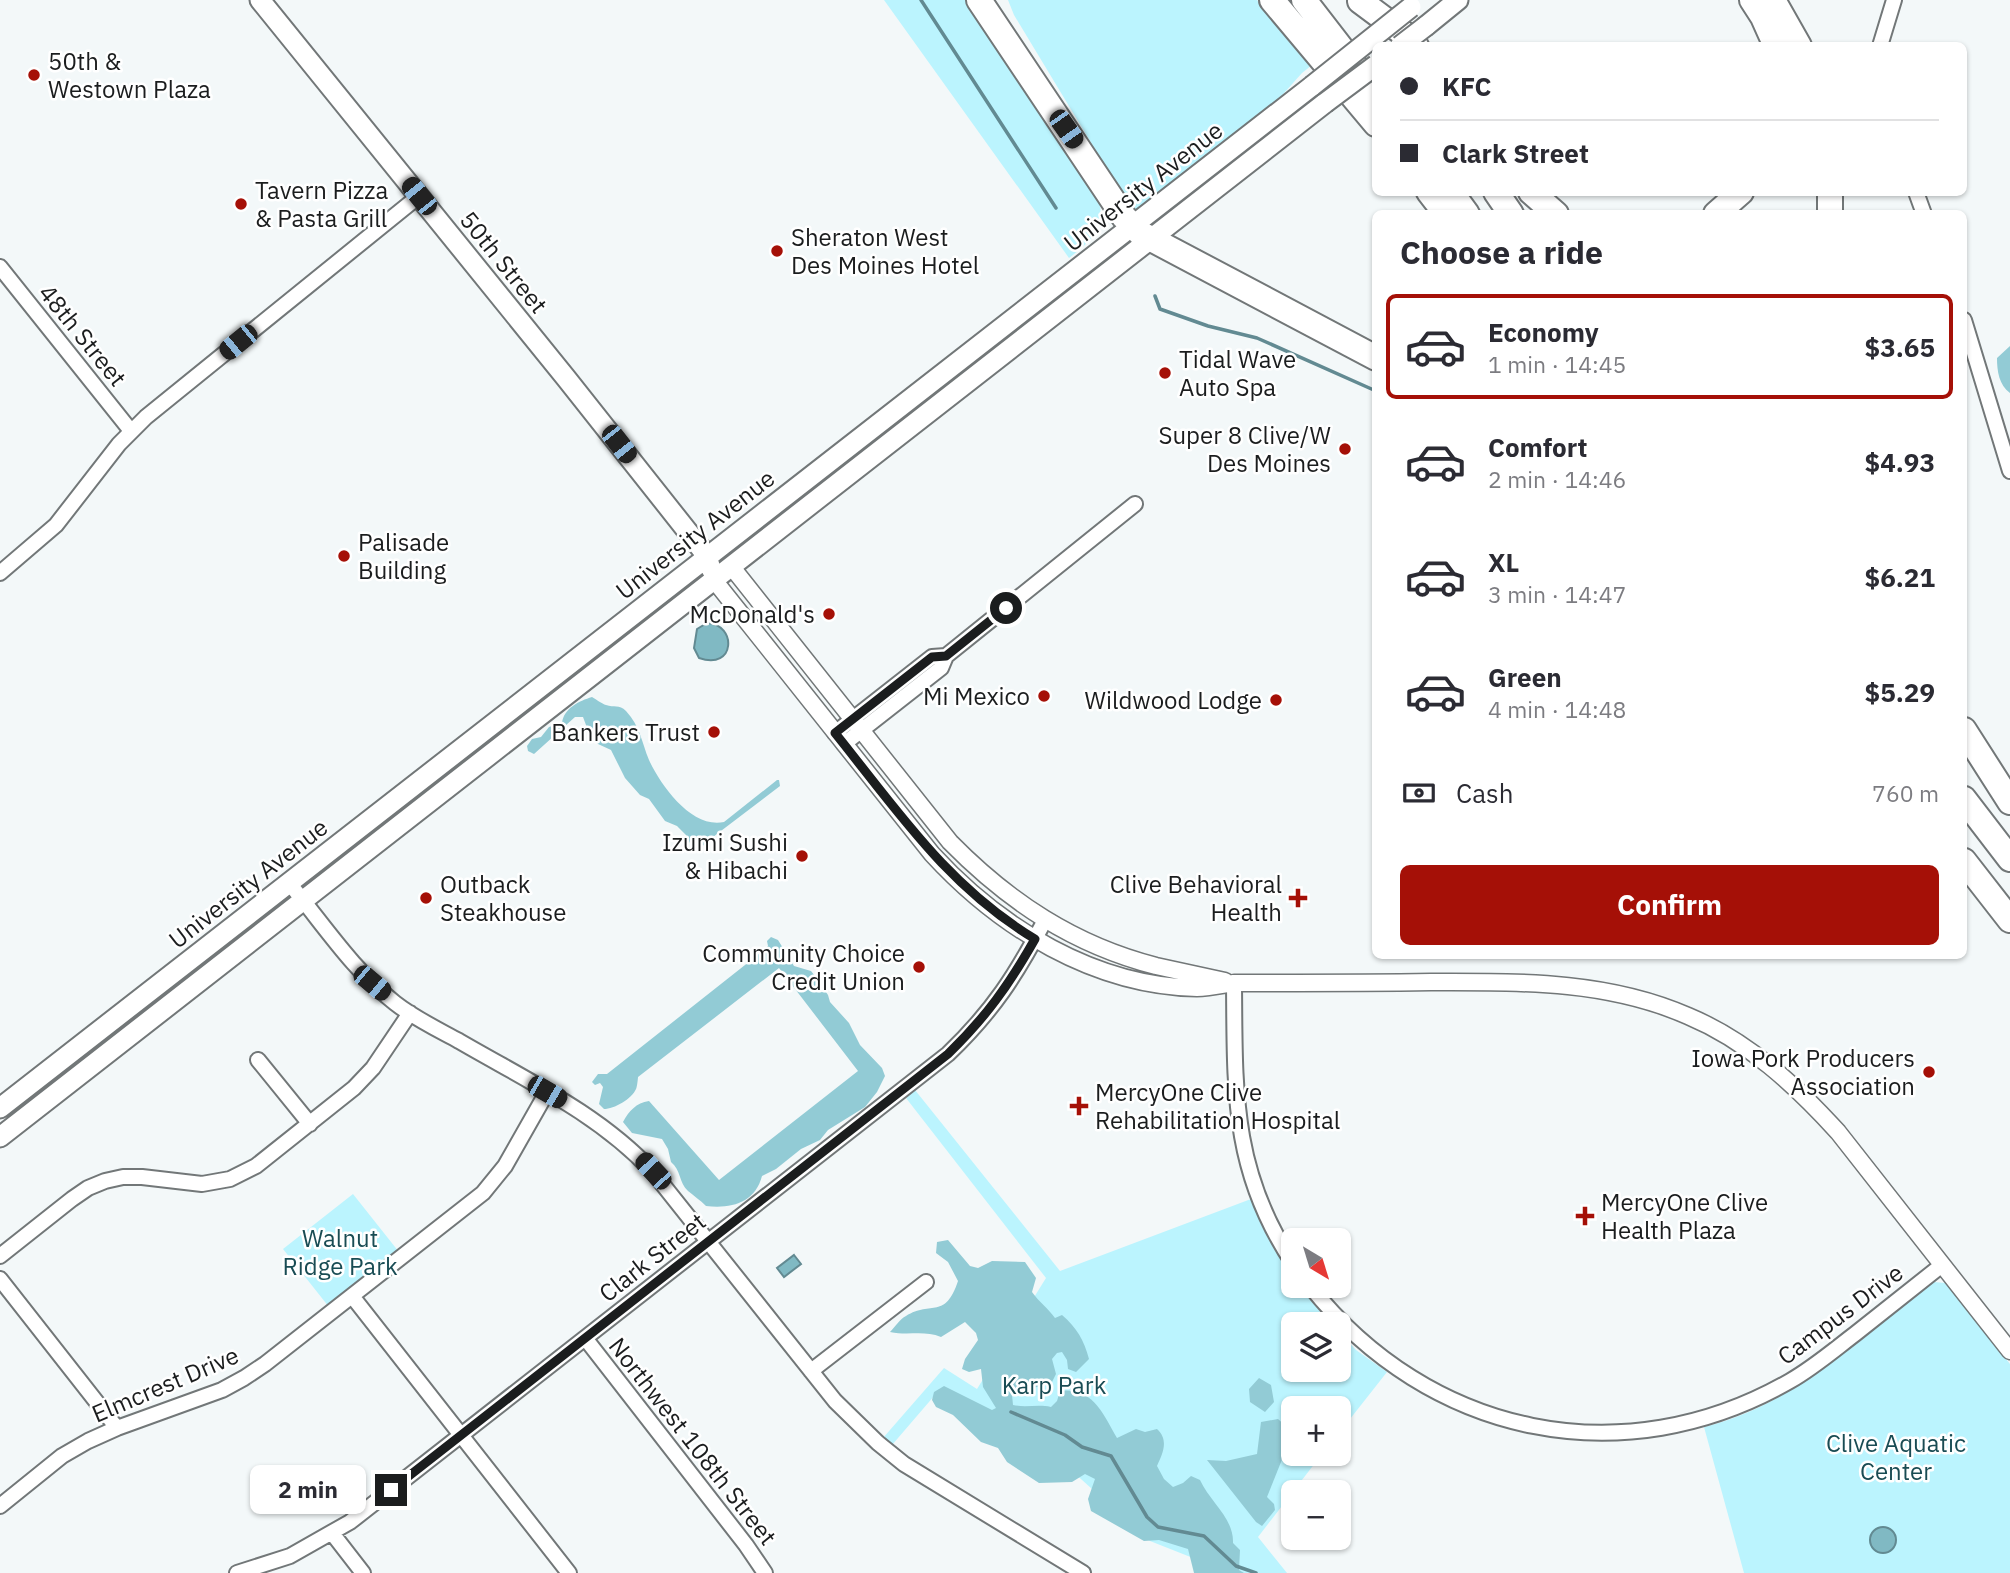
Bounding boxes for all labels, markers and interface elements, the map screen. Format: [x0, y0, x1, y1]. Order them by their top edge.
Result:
place label: 50th & Westown Plaza [48, 45, 211, 105]
marker: 50th & Westown Plaza [26, 67, 42, 83]
text: KFC [1442, 69, 1491, 103]
car [1046, 106, 1087, 152]
street label: University Avenue [1057, 114, 1229, 258]
text: Clark Street [1442, 136, 1589, 170]
car [398, 173, 441, 219]
place label: Tavern Pizza & Pasta Grill [255, 174, 388, 234]
marker: Tavern Pizza & Pasta Grill [233, 196, 249, 212]
street label: 50th Street [453, 204, 555, 320]
place label: Sheraton West Des Moines Hotel [791, 221, 979, 281]
text: Choose a ride [1400, 231, 1603, 273]
marker: Sheraton West Des Moines Hotel [769, 243, 785, 259]
street label: 48th Street [32, 277, 134, 393]
icon: car [1404, 315, 1467, 378]
text: Economy [1488, 315, 1599, 349]
car [216, 321, 261, 363]
text: $3.65 [1865, 330, 1935, 364]
place label: Tidal Wave Auto Spa [1179, 343, 1296, 403]
text: 1 min · 14:45 [1488, 349, 1626, 379]
marker: Tidal Wave Auto Spa [1157, 365, 1173, 381]
place label: Super 8 Clive/W Des Moines [1159, 419, 1331, 479]
car [598, 421, 641, 467]
icon: car [1404, 430, 1467, 493]
text: Comfort [1488, 430, 1587, 464]
marker: Super 8 Clive/W Des Moines [1337, 441, 1353, 457]
text: $4.93 [1865, 445, 1935, 479]
street label: University Avenue [609, 462, 781, 606]
text: 2 min · 14:46 [1488, 464, 1626, 494]
place label: Palisade Building [358, 526, 449, 586]
icon: car [1404, 545, 1467, 608]
text: XL [1488, 545, 1519, 579]
marker: Palisade Building [336, 548, 352, 564]
text: $6.21 [1865, 560, 1935, 594]
text: 3 min · 14:47 [1488, 579, 1626, 609]
route start [990, 592, 1022, 624]
place label: McDonald's [690, 598, 815, 630]
marker: McDonald's [821, 606, 837, 622]
icon: car [1404, 660, 1467, 723]
text: Green [1488, 660, 1562, 694]
text: $5.29 [1865, 675, 1935, 709]
place label: Mi Mexico [923, 680, 1030, 712]
place label: Wildwood Lodge [1085, 684, 1262, 716]
marker: Mi Mexico [1036, 688, 1052, 704]
marker: Wildwood Lodge [1268, 692, 1284, 708]
text: 4 min · 14:48 [1488, 694, 1626, 724]
place label: Bankers Trust [551, 716, 700, 748]
marker: Bankers Trust [706, 724, 722, 740]
icon: cash [1400, 774, 1438, 812]
text: Cash [1456, 776, 1513, 810]
text: 760 m [1872, 778, 1939, 808]
street label: University Avenue [162, 811, 334, 955]
place label: Izumi Sushi & Hibachi [662, 826, 788, 886]
marker: Izumi Sushi & Hibachi [794, 848, 810, 864]
button: Confirm [1400, 865, 1939, 945]
place label: Outback Steakhouse [440, 868, 566, 928]
place label: Clive Behavioral Health [1110, 868, 1282, 928]
marker: Clive Behavioral Health [1288, 888, 1308, 908]
marker: Outback Steakhouse [418, 890, 434, 906]
place label: Community Choice Credit Union [702, 937, 905, 997]
marker: Community Choice Credit Union [911, 959, 927, 975]
car [350, 961, 395, 1005]
place label: Iowa Pork Producers Association [1691, 1042, 1915, 1102]
marker: Iowa Pork Producers Association [1921, 1064, 1937, 1080]
car [524, 1072, 571, 1112]
place label: MercyOne Clive Rehabilitation Hospital [1095, 1076, 1340, 1136]
marker: MercyOne Clive Rehabilitation Hospital [1069, 1096, 1089, 1116]
car [631, 1148, 676, 1194]
place label: MercyOne Clive Health Plaza [1601, 1186, 1768, 1246]
street label: Clark Street [592, 1205, 712, 1309]
marker: MercyOne Clive Health Plaza [1575, 1206, 1595, 1226]
park label: Walnut Ridge Park [282, 1222, 398, 1282]
north arrow [1281, 1228, 1351, 1298]
map controls [1281, 1228, 1351, 1550]
street label: Campus Drive [1771, 1256, 1909, 1372]
button: layers [1281, 1312, 1351, 1382]
street label: Northwest 108th Street [602, 1331, 784, 1551]
street label: Elmcrest Drive [87, 1339, 243, 1429]
park label: Karp Park [1002, 1369, 1107, 1401]
button: + [1281, 1396, 1351, 1466]
park label: Clive Aquatic Center [1826, 1427, 1966, 1487]
callout: 2 min [251, 1466, 366, 1514]
text: 2 min [278, 1474, 338, 1504]
route end [375, 1474, 407, 1506]
button: − [1281, 1480, 1351, 1550]

